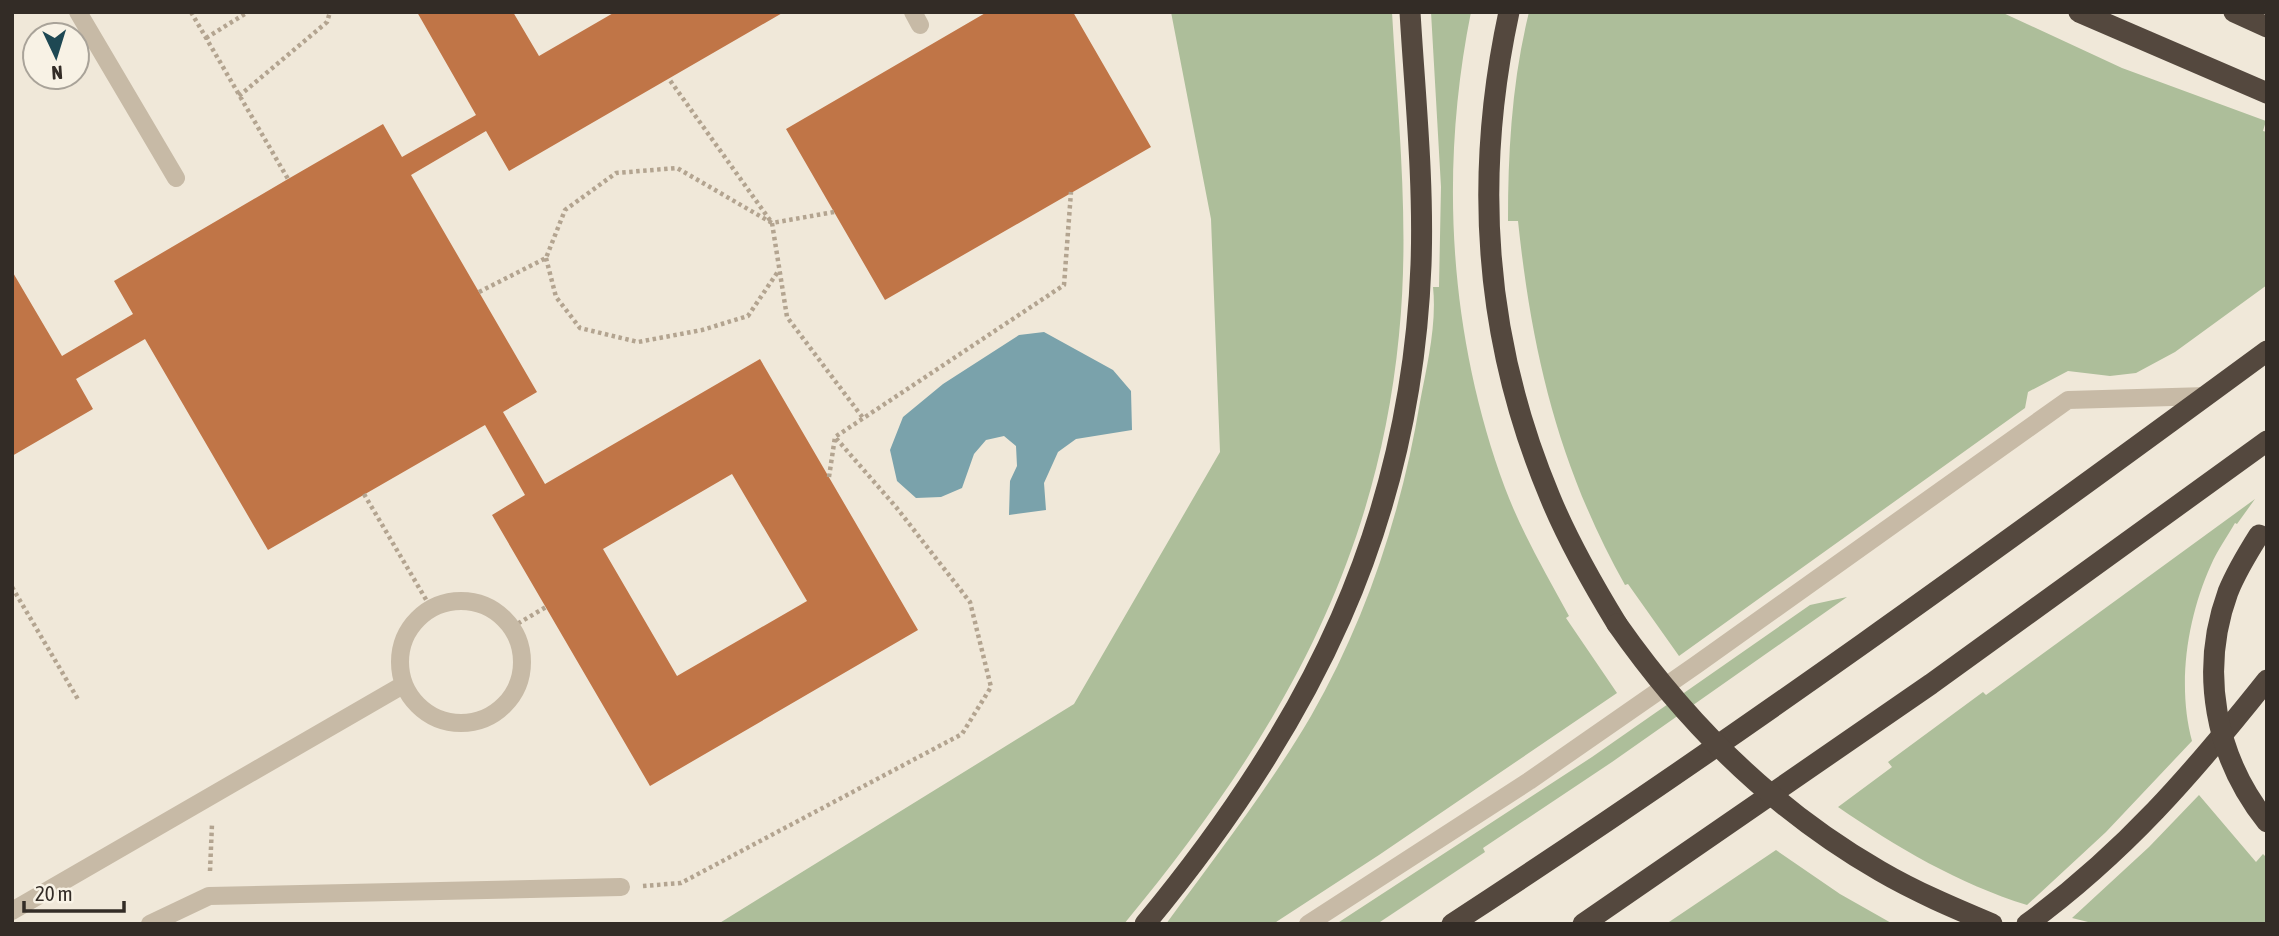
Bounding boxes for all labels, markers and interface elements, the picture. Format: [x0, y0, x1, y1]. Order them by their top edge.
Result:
north arrow [21, 21, 91, 91]
text: N [51, 62, 64, 84]
scale bar [24, 870, 124, 914]
text: 20 m [35, 881, 73, 905]

